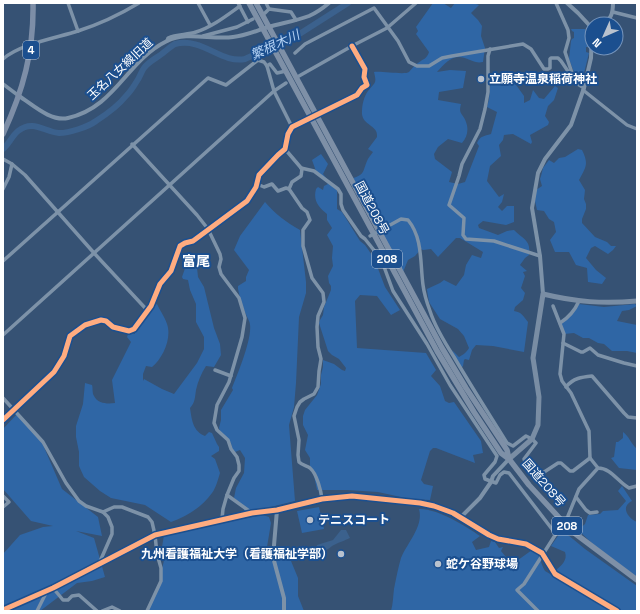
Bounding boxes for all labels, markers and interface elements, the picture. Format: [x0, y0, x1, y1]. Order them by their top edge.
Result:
north arrow [584, 16, 624, 56]
water label: 繁根木川 [248, 25, 304, 64]
street label: 玉名八女線旧道 [84, 34, 156, 104]
text: N [589, 36, 604, 51]
road number: 4 [23, 41, 39, 59]
place label: 立願寺温泉稲荷神社 [489, 71, 597, 87]
marker: 立願寺温泉稲荷神社 [476, 74, 486, 84]
street label: 国道208号 [351, 178, 393, 238]
road number: 208 [372, 250, 402, 268]
district label: 富尾 [182, 252, 210, 270]
street label: 国道208号 [519, 456, 569, 510]
place label: テニスコート [318, 512, 390, 528]
marker: テニスコート [305, 515, 315, 525]
road number: 208 [552, 517, 582, 535]
place label: 九州看護福祉大学（看護福祉学部） [141, 546, 333, 562]
marker: 九州看護福祉大学（看護福祉学部） [336, 549, 346, 559]
place label: 蛇ケ谷野球場 [446, 556, 518, 572]
marker: 蛇ケ谷野球場 [433, 559, 443, 569]

